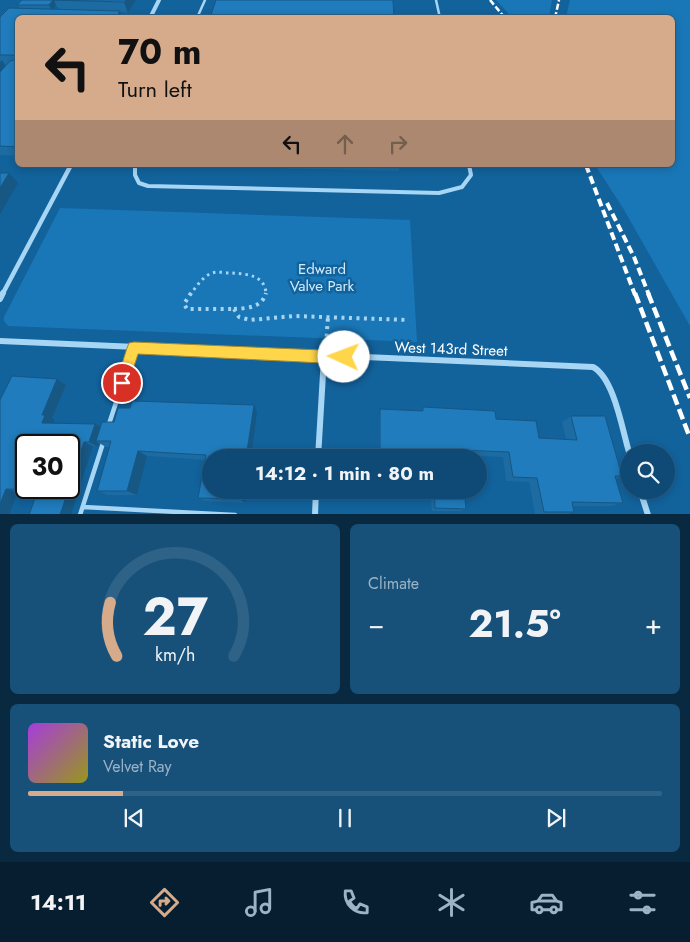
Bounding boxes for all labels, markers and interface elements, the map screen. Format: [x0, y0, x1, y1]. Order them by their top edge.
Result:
text: 70 m [118, 27, 201, 77]
icon: left [35, 35, 100, 100]
text: Turn left [118, 73, 192, 105]
icon: left [278, 130, 306, 158]
icon: ahead [331, 130, 359, 158]
icon: right [384, 130, 412, 158]
park label: Edward Valve Park [290, 258, 355, 297]
position arrow [317, 330, 369, 382]
street label: West 143rd Street [394, 336, 508, 362]
pin [101, 362, 143, 404]
icon: arrive [108, 369, 136, 397]
speed limit sign: 30 [15, 434, 80, 499]
map controls [620, 444, 675, 499]
button: search [620, 444, 675, 499]
text: 14:12 · 1 min · 80 m [255, 460, 434, 487]
text: Climate [368, 572, 419, 595]
text: 27 [142, 579, 208, 655]
text: 21.5° [468, 596, 561, 651]
text: − [368, 604, 385, 645]
text: + [645, 604, 662, 645]
text: km/h [155, 642, 195, 668]
text: Static Love [103, 728, 199, 755]
text: Velvet Ray [103, 755, 172, 778]
icon: previous [120, 804, 148, 832]
icon: pause [331, 804, 359, 832]
icon: next [542, 804, 570, 832]
icon: directions [147, 885, 182, 920]
icon: music [242, 885, 277, 920]
icon: phone [338, 885, 373, 920]
icon: climate [434, 885, 469, 920]
icon: car [529, 885, 564, 920]
icon: filters [625, 885, 660, 920]
text: 14:11 [30, 886, 86, 918]

